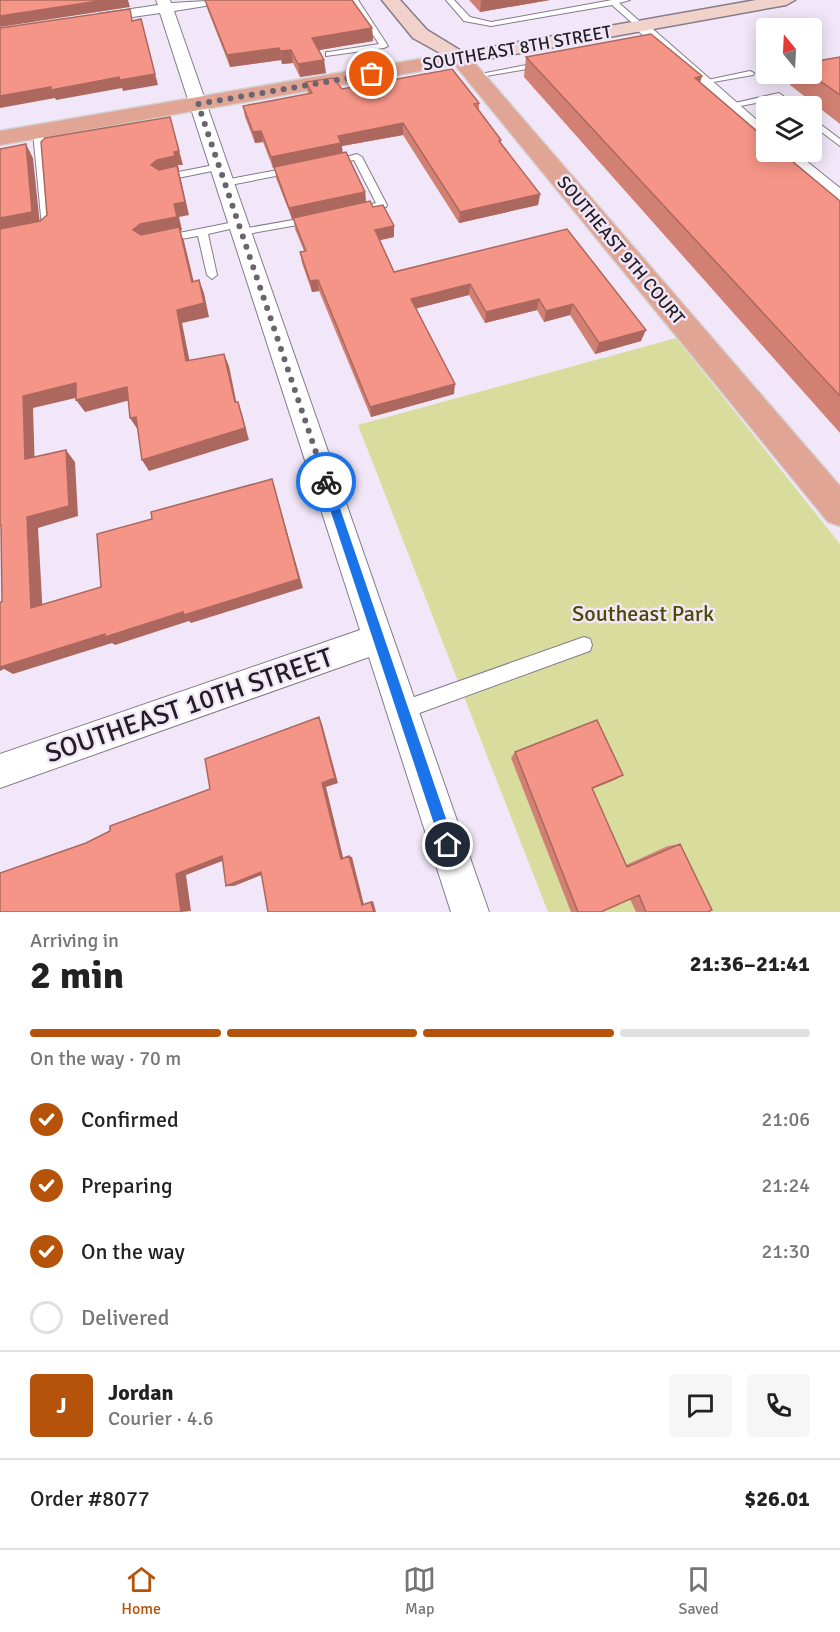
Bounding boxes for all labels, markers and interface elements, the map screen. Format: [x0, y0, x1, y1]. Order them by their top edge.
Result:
north arrow [756, 18, 822, 84]
map controls [756, 18, 822, 162]
street label: SOUTHEAST 8TH STREET [421, 21, 613, 75]
pin [346, 48, 397, 99]
icon: bag [355, 57, 388, 90]
button: layers [756, 96, 822, 162]
street label: SOUTHEAST 9TH COURT [552, 171, 690, 329]
courier [296, 452, 356, 512]
icon: bike [310, 466, 343, 499]
park label: Southeast Park [572, 600, 714, 627]
street label: SOUTHEAST 10TH STREET [41, 641, 338, 770]
pin [422, 819, 473, 870]
icon: home [431, 828, 464, 861]
text: Arriving in [30, 928, 119, 953]
text: 21:36–21:41 [690, 950, 810, 977]
text: 2 min [30, 951, 124, 999]
text: On the way · 70 m [30, 1046, 181, 1071]
icon: check [30, 1103, 63, 1136]
text: Confirmed [81, 1106, 179, 1133]
text: 21:06 [761, 1107, 810, 1132]
icon: check [30, 1169, 63, 1202]
text: Preparing [81, 1172, 173, 1199]
text: 21:24 [761, 1173, 810, 1198]
icon: check [30, 1235, 63, 1268]
text: On the way [81, 1238, 185, 1265]
text: 21:30 [761, 1239, 810, 1264]
text: Delivered [81, 1304, 169, 1331]
button: chat [669, 1374, 732, 1437]
button: phone [747, 1374, 810, 1437]
text: Jordan [108, 1379, 174, 1406]
text: J [56, 1392, 67, 1419]
text: Courier · 4.6 [108, 1406, 214, 1431]
text: Order #8077 [30, 1485, 150, 1512]
text: $26.01 [744, 1485, 810, 1512]
tab: Home [121, 1563, 161, 1619]
tab: Map [403, 1563, 436, 1619]
tab: Saved [679, 1563, 719, 1619]

